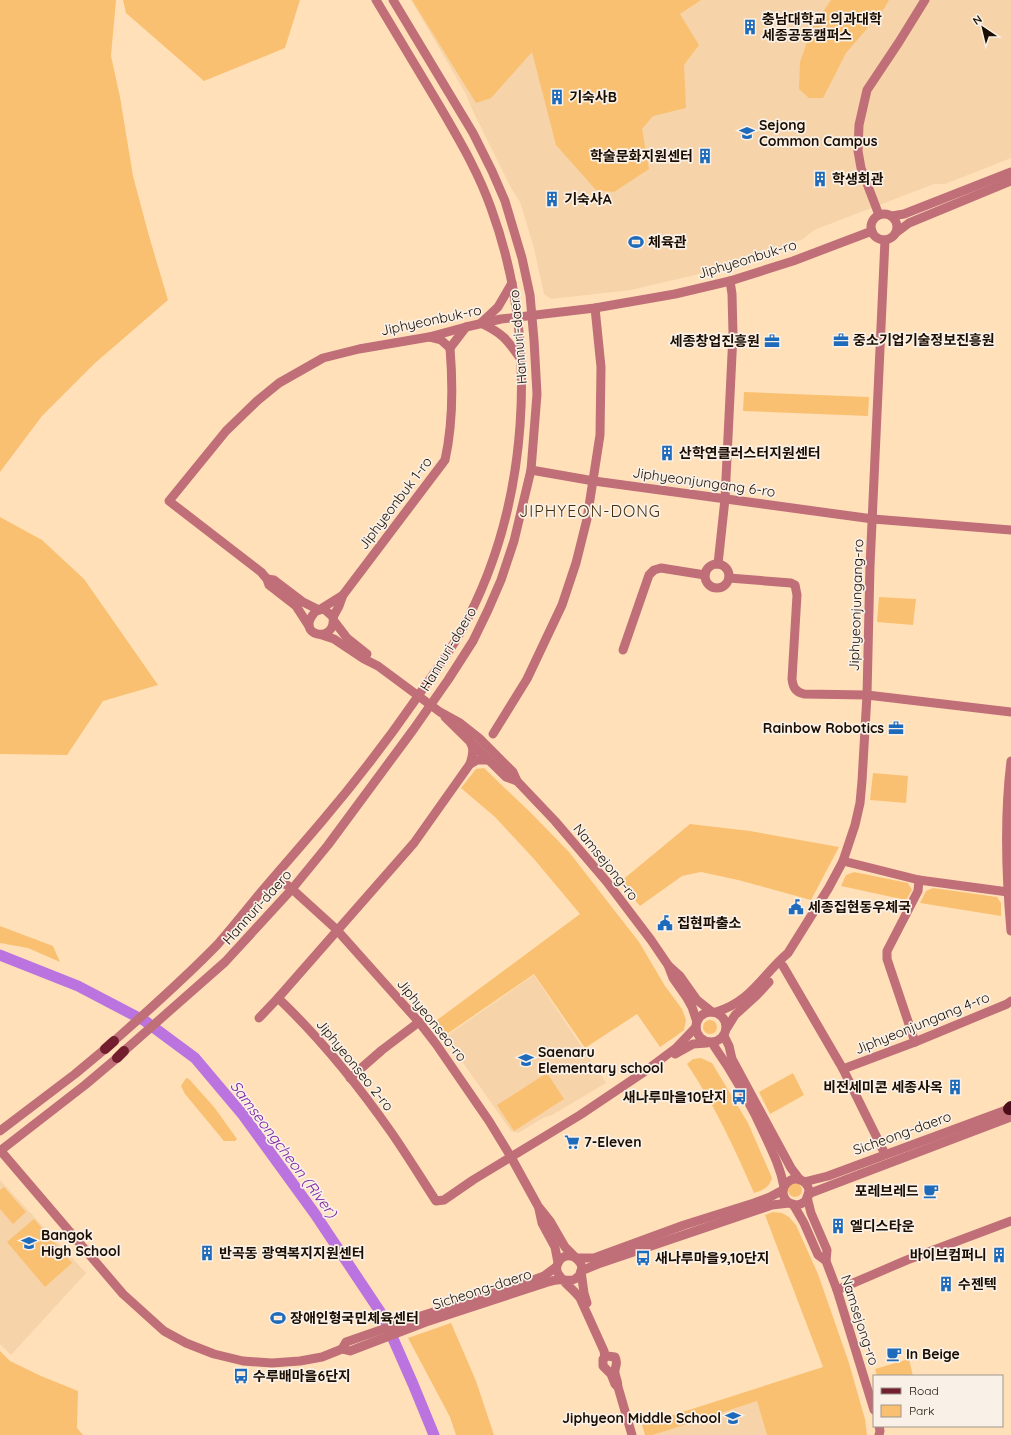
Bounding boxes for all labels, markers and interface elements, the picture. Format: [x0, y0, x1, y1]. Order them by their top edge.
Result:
north arrow [963, 8, 1003, 48]
place label: 충남대학교 의과대학 세종공동캠퍼스 [762, 10, 882, 44]
text: N [970, 12, 985, 28]
building icon: 충남대학교 의과대학 세종공동캠퍼스 [741, 18, 759, 36]
building icon: 기숙사B [548, 88, 566, 106]
place label: 기숙사B [569, 88, 617, 106]
place label: Sejong Common Campus [759, 116, 878, 150]
school or university icon: Sejong Common Campus [738, 124, 756, 142]
place label: 학술문화지원센터 [590, 147, 693, 165]
building icon: 학술문화지원센터 [696, 147, 714, 165]
building icon: 학생회관 [811, 170, 829, 188]
place label: 학생회관 [832, 170, 884, 188]
building icon: 기숙사A [543, 190, 561, 208]
place label: 기숙사A [564, 190, 612, 208]
sports icon: 체육관 [627, 233, 645, 251]
place label: 체육관 [648, 233, 687, 251]
street label: Jiphyeonbuk-ro [695, 235, 799, 283]
street label: Hannuri-daero [505, 289, 531, 385]
street label: Jiphyeonbuk-ro [379, 301, 483, 339]
office icon: 중소기업기술정보진흥원 [832, 331, 850, 349]
place label: 중소기업기술정보진흥원 [853, 331, 995, 349]
place label: 세종창업진흥원 [670, 332, 760, 350]
office icon: 세종창업진흥원 [763, 332, 781, 350]
building icon: 산학연클러스터지원센터 [658, 444, 676, 462]
place label: 산학연클러스터지원센터 [679, 444, 821, 462]
street label: Jiphyeonbuk 1-ro [354, 453, 436, 553]
street label: Jiphyeonjungang 6-ro [632, 463, 776, 501]
district label: JIPHYEON-DONG [519, 501, 661, 521]
street label: Jiphyeonjungang-ro [845, 538, 867, 672]
street label: Hannuri-daero [416, 604, 480, 694]
place label: Rainbow Robotics [763, 719, 884, 737]
office icon: Rainbow Robotics [887, 719, 905, 737]
street label: Namsejong-ro [569, 820, 643, 904]
street label: Hannuri-daero [219, 866, 295, 948]
public building icon: 세종집현동우체국 [787, 898, 805, 916]
place label: 세종집현동우체국 [808, 898, 911, 916]
public building icon: 집현파출소 [656, 914, 674, 932]
place label: 집현파출소 [677, 914, 742, 932]
street label: Jiphyeonseo-ro [393, 975, 471, 1065]
street label: Jiphyeonjungang 4-ro [852, 988, 992, 1058]
street label: Jiphyeonseo 2-ro [312, 1015, 398, 1115]
place label: Saenaru Elementary school [538, 1043, 664, 1077]
school or university icon: Saenaru Elementary school [517, 1051, 535, 1069]
water label: Samseongcheon (River) [226, 1077, 343, 1222]
place label: 비전세미콘 세종사옥 [823, 1078, 943, 1096]
building icon: 비전세미콘 세종사옥 [946, 1078, 964, 1096]
place label: 새나루마을10단지 [623, 1088, 727, 1106]
bus stop icon: 새나루마을10단지 [730, 1088, 748, 1106]
street label: Sicheong-daero [850, 1107, 954, 1159]
supermarket icon: 7-Eleven [563, 1133, 581, 1151]
place label: 7-Eleven [584, 1133, 641, 1151]
place label: 포레브레드 [855, 1182, 919, 1200]
cafe icon: 포레브레드 [922, 1182, 940, 1200]
building icon: 엘디스타운 [829, 1217, 847, 1235]
place label: 엘디스타운 [850, 1217, 915, 1235]
place label: Bangok High School [41, 1226, 121, 1260]
school or university icon: Bangok High School [20, 1234, 38, 1252]
building icon: 반곡동 광역복지지원센터 [198, 1244, 216, 1262]
place label: 반곡동 광역복지지원센터 [219, 1244, 365, 1262]
place label: 바이브컴퍼니 [910, 1246, 987, 1264]
building icon: 바이브컴퍼니 [990, 1246, 1008, 1264]
bus stop icon: 새나루마을9,10단지 [634, 1249, 652, 1267]
place label: 새나루마을9,10단지 [655, 1249, 770, 1267]
street label: Sicheong-daero [430, 1265, 534, 1313]
street label: Namsejong-ro [837, 1273, 883, 1367]
building icon: 수젠텍 [937, 1275, 955, 1293]
place label: 수젠텍 [958, 1275, 997, 1293]
sports icon: 장애인형국민체육센터 [269, 1309, 287, 1327]
place label: 장애인형국민체육센터 [290, 1309, 419, 1327]
cafe icon: In Beige [885, 1345, 903, 1363]
place label: In Beige [906, 1345, 960, 1363]
bus stop icon: 수루배마을6단지 [232, 1367, 250, 1385]
place label: 수루배마을6단지 [253, 1367, 351, 1385]
legend [873, 1375, 1003, 1427]
text: Road [909, 1383, 939, 1398]
text: Park [909, 1403, 934, 1418]
place label: Jiphyeon Middle School [562, 1409, 721, 1427]
school or university icon: Jiphyeon Middle School [724, 1409, 742, 1427]

